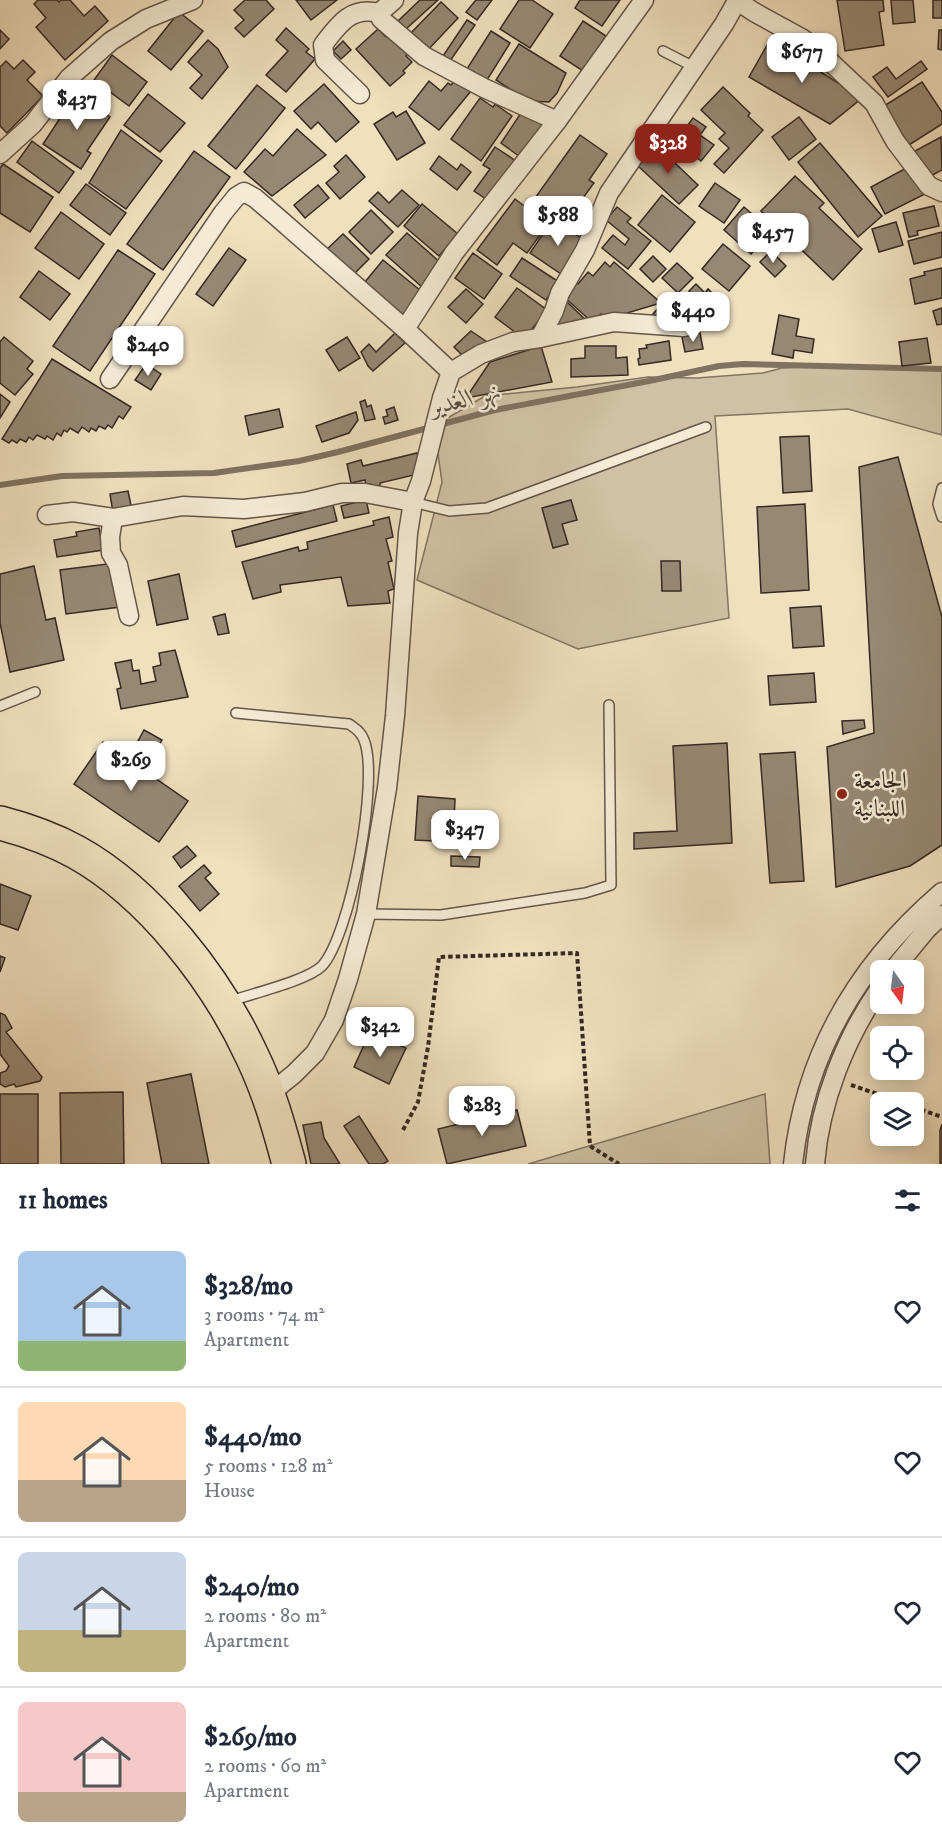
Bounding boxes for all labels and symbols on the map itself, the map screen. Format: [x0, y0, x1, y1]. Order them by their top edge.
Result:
pin: $677 [766, 33, 838, 84]
pin: $437 [41, 80, 113, 131]
pin: $328 [632, 124, 704, 175]
pin: $588 [522, 196, 594, 247]
pin: $457 [737, 213, 809, 264]
pin: $440 [657, 292, 729, 343]
pin: $240 [112, 326, 184, 377]
water label: نهر الغدير [424, 375, 505, 425]
pin: $269 [95, 741, 167, 792]
place label: الجامعة اللبنانية [854, 766, 907, 824]
marker: الجامعة اللبنانية [835, 787, 849, 801]
pin: $347 [429, 810, 501, 861]
north arrow [870, 960, 924, 1014]
pin: $342 [344, 1007, 416, 1058]
pin: $283 [446, 1086, 518, 1137]

